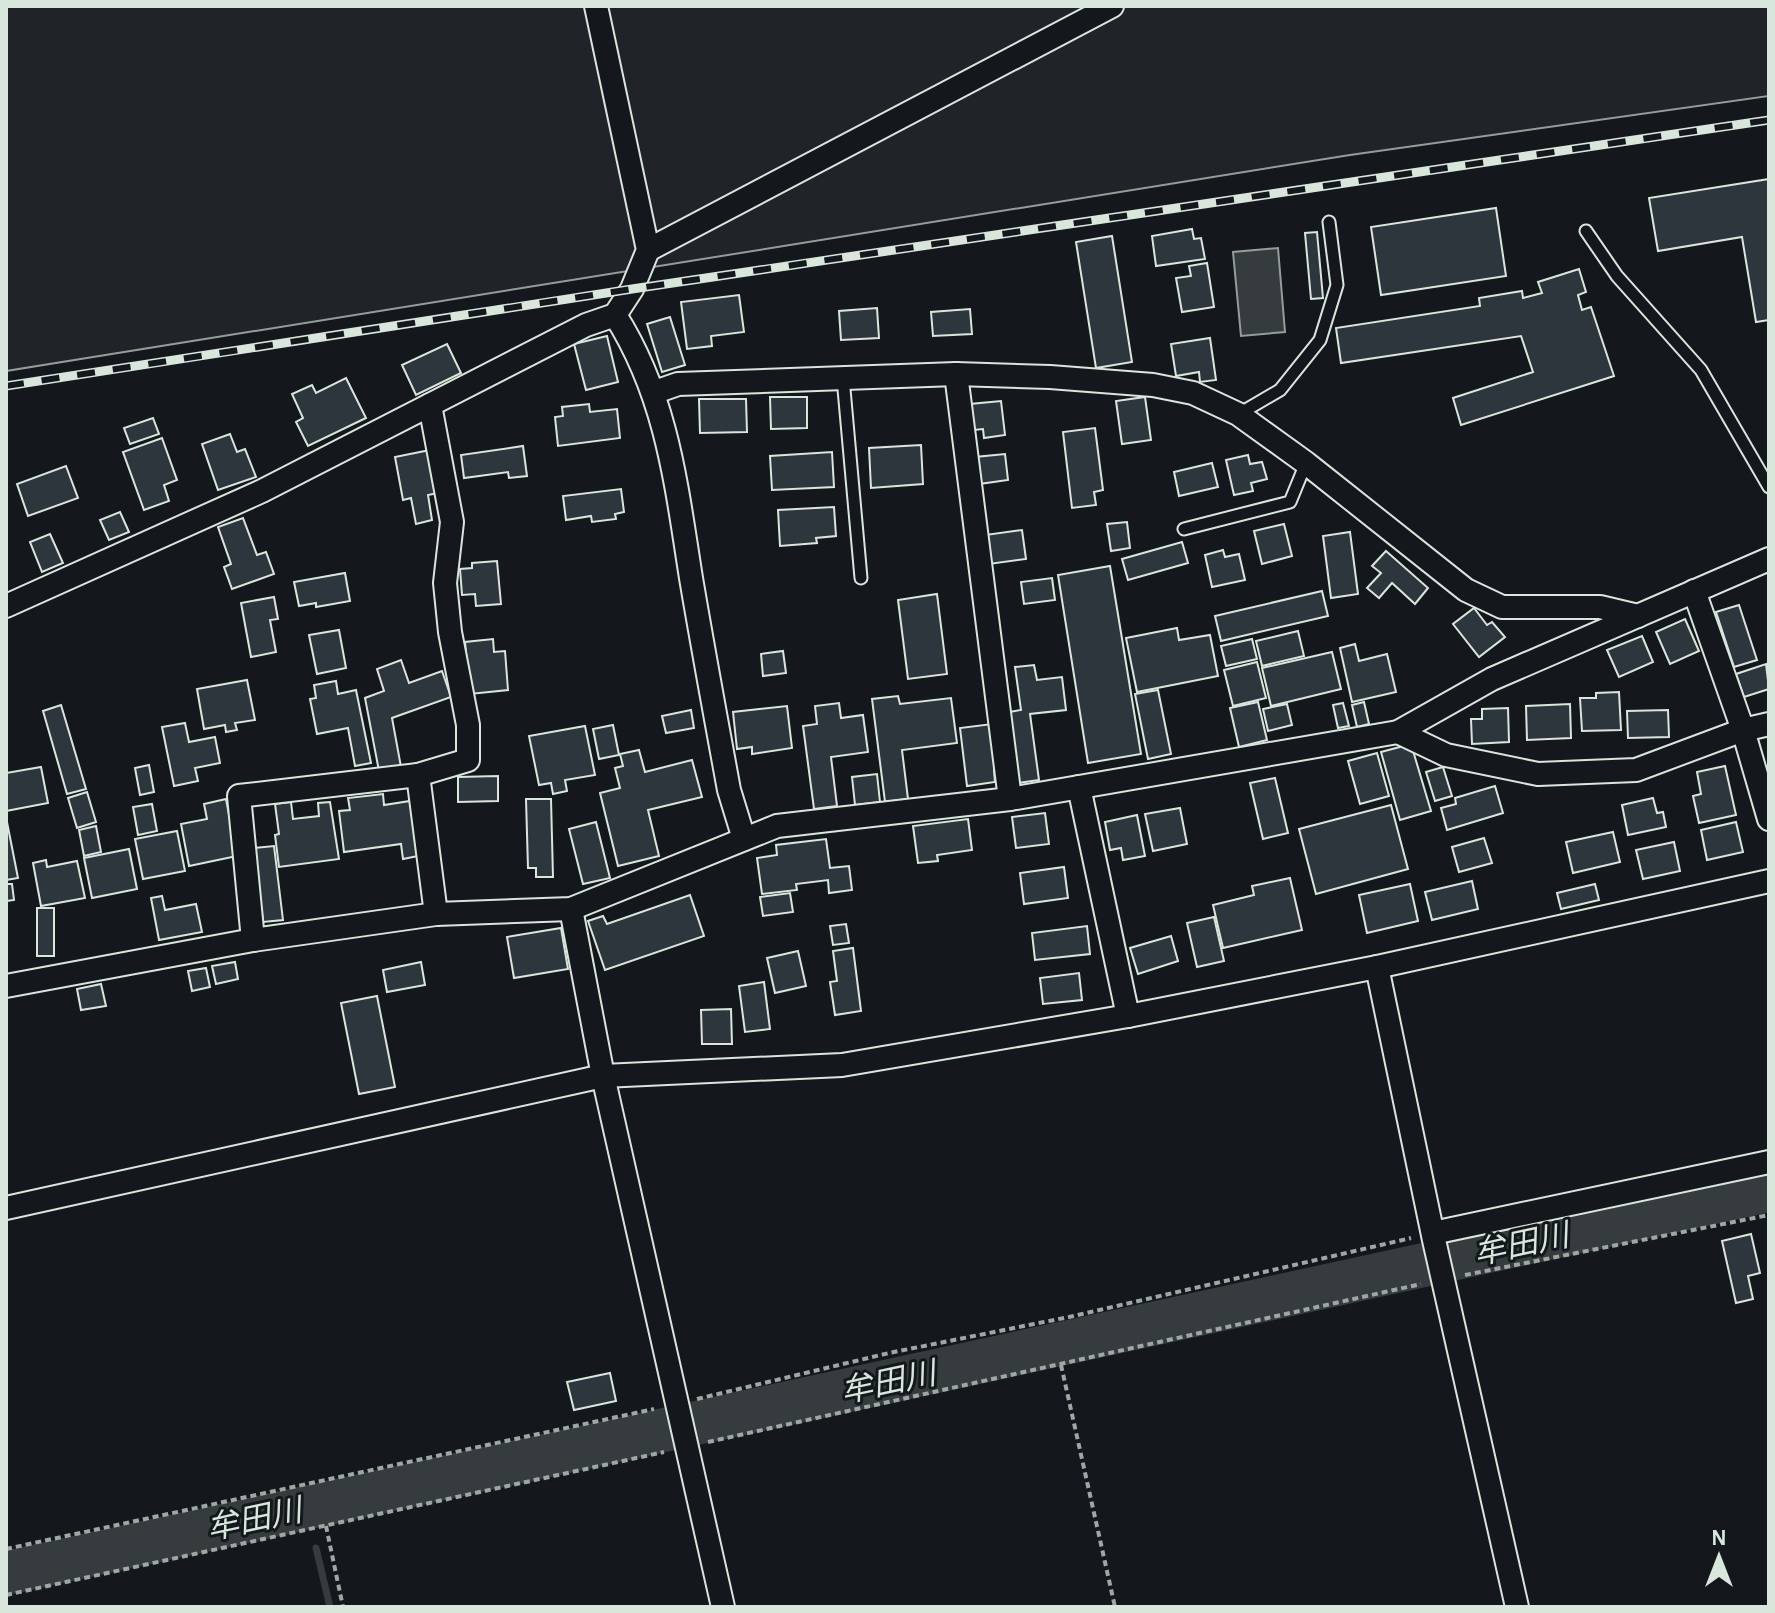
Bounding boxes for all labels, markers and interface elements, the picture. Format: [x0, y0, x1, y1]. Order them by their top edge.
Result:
water label: 牟田川 [1471, 1218, 1574, 1271]
water label: 牟田川 [838, 1356, 941, 1409]
water label: 牟田川 [204, 1493, 307, 1546]
north arrow [1679, 1517, 1759, 1597]
text: N [1711, 1527, 1727, 1549]

